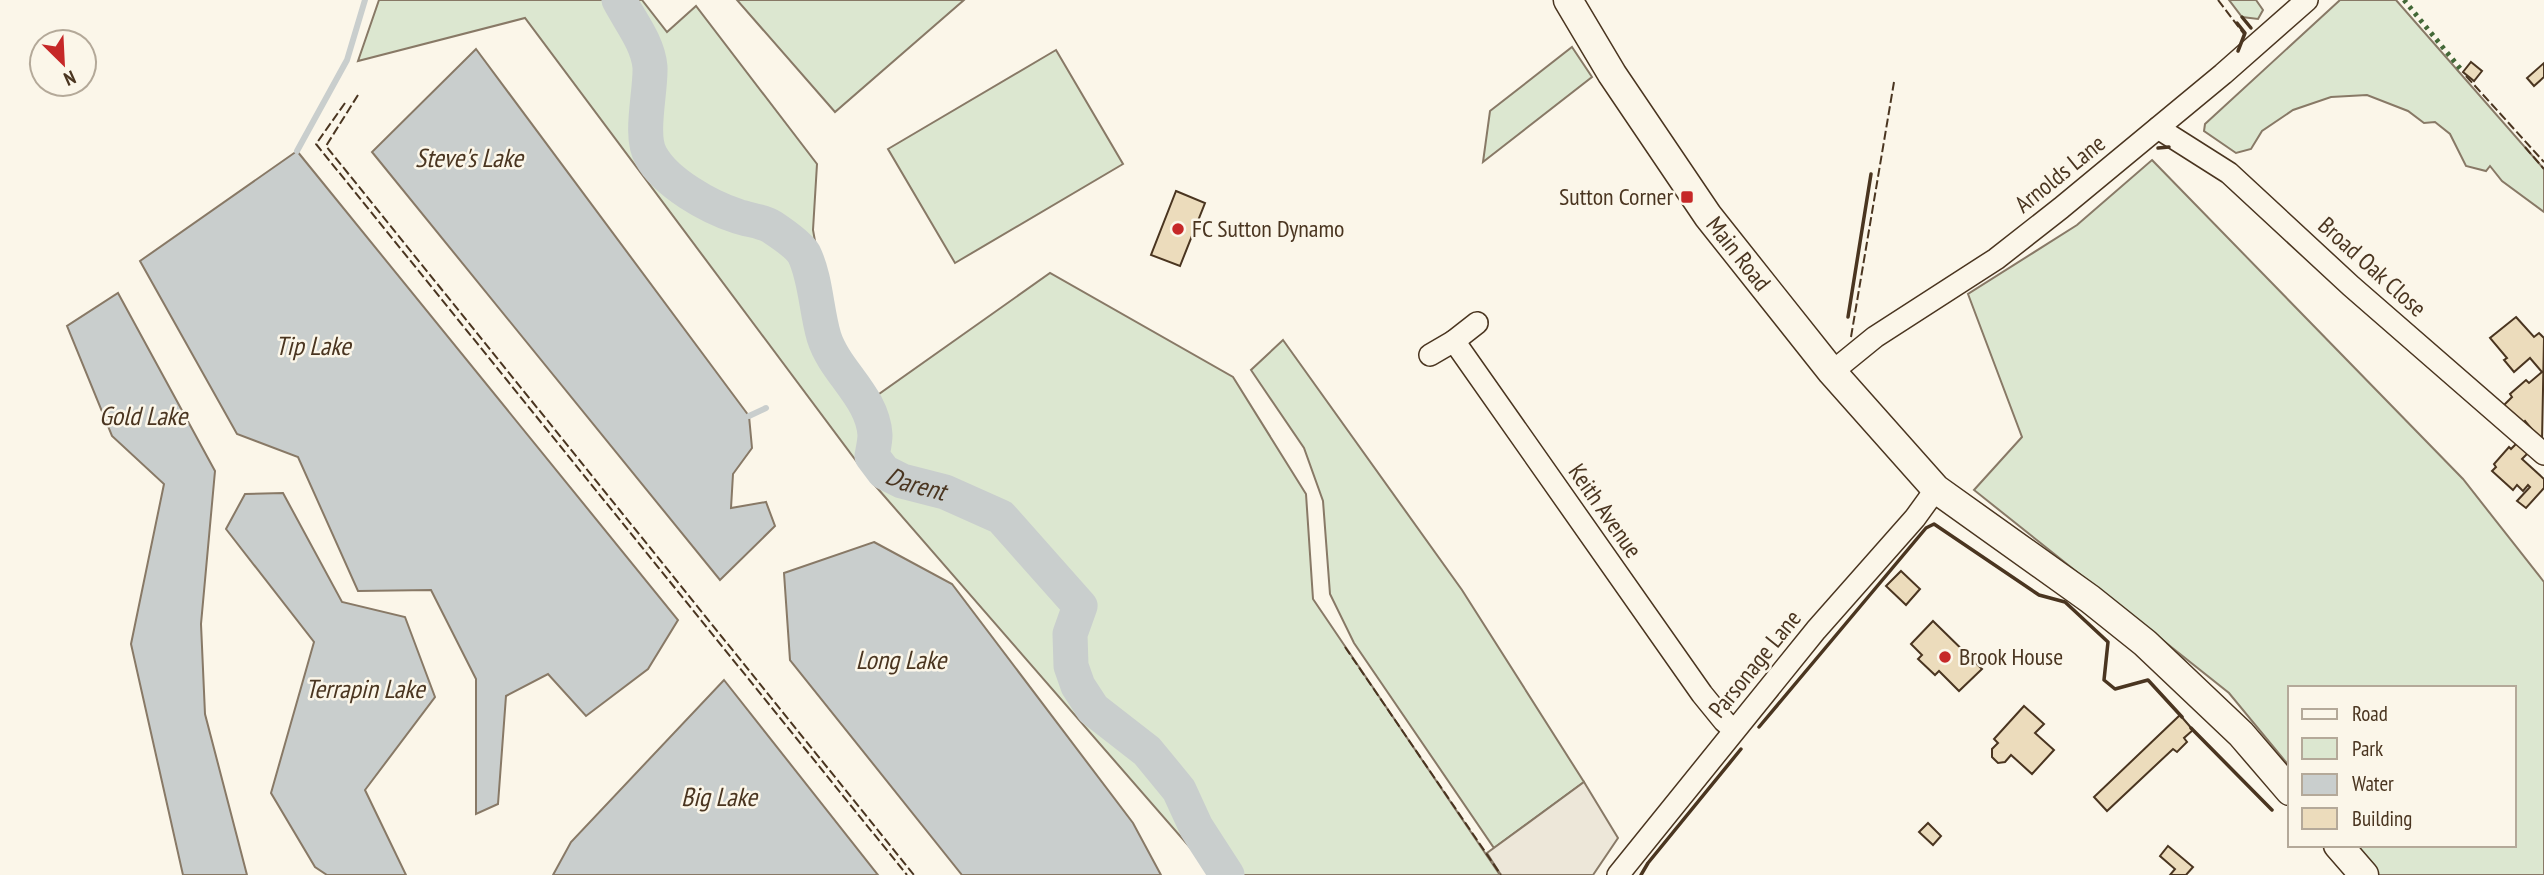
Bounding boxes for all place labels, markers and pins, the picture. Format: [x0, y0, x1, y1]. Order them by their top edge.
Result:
place label: Sutton Corner [1559, 181, 1673, 212]
marker: Sutton Corner [1679, 189, 1695, 205]
place label: FC Sutton Dynamo [1192, 213, 1344, 244]
marker: FC Sutton Dynamo [1170, 221, 1186, 237]
place label: Brook House [1959, 641, 2063, 672]
marker: Brook House [1937, 649, 1953, 665]

